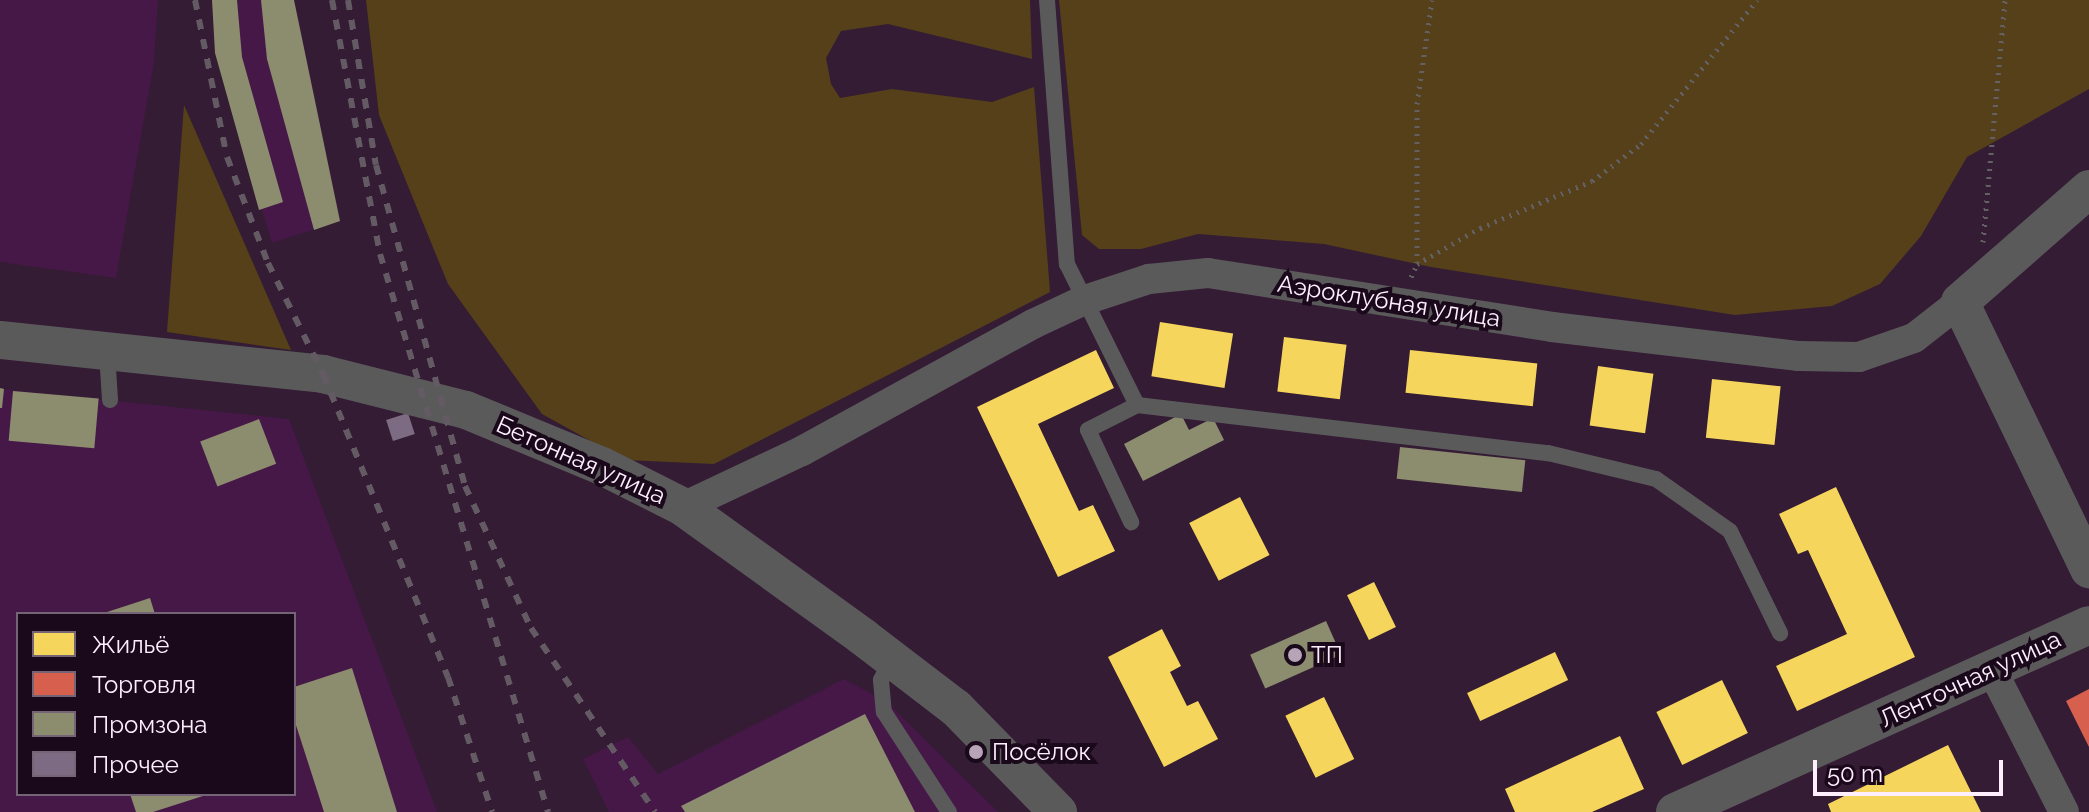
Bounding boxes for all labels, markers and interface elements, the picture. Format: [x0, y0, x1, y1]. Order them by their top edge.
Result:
street label: Аэроклубная улица [1275, 269, 1503, 333]
street label: Бетонная улица [492, 410, 670, 510]
legend [16, 612, 296, 796]
street label: Ленточная улица [1875, 624, 2065, 734]
text: Жильё [92, 630, 169, 659]
place label: ТП [1311, 641, 1343, 669]
marker: ТП [1286, 646, 1304, 664]
text: Торговля [92, 670, 196, 699]
text: Промзона [92, 710, 207, 739]
place label: Посёлок [992, 738, 1091, 766]
marker: Посёлок [967, 743, 985, 761]
scale bar [1817, 744, 2007, 794]
text: Прочее [92, 750, 179, 779]
text: 50 m [1827, 759, 1883, 788]

